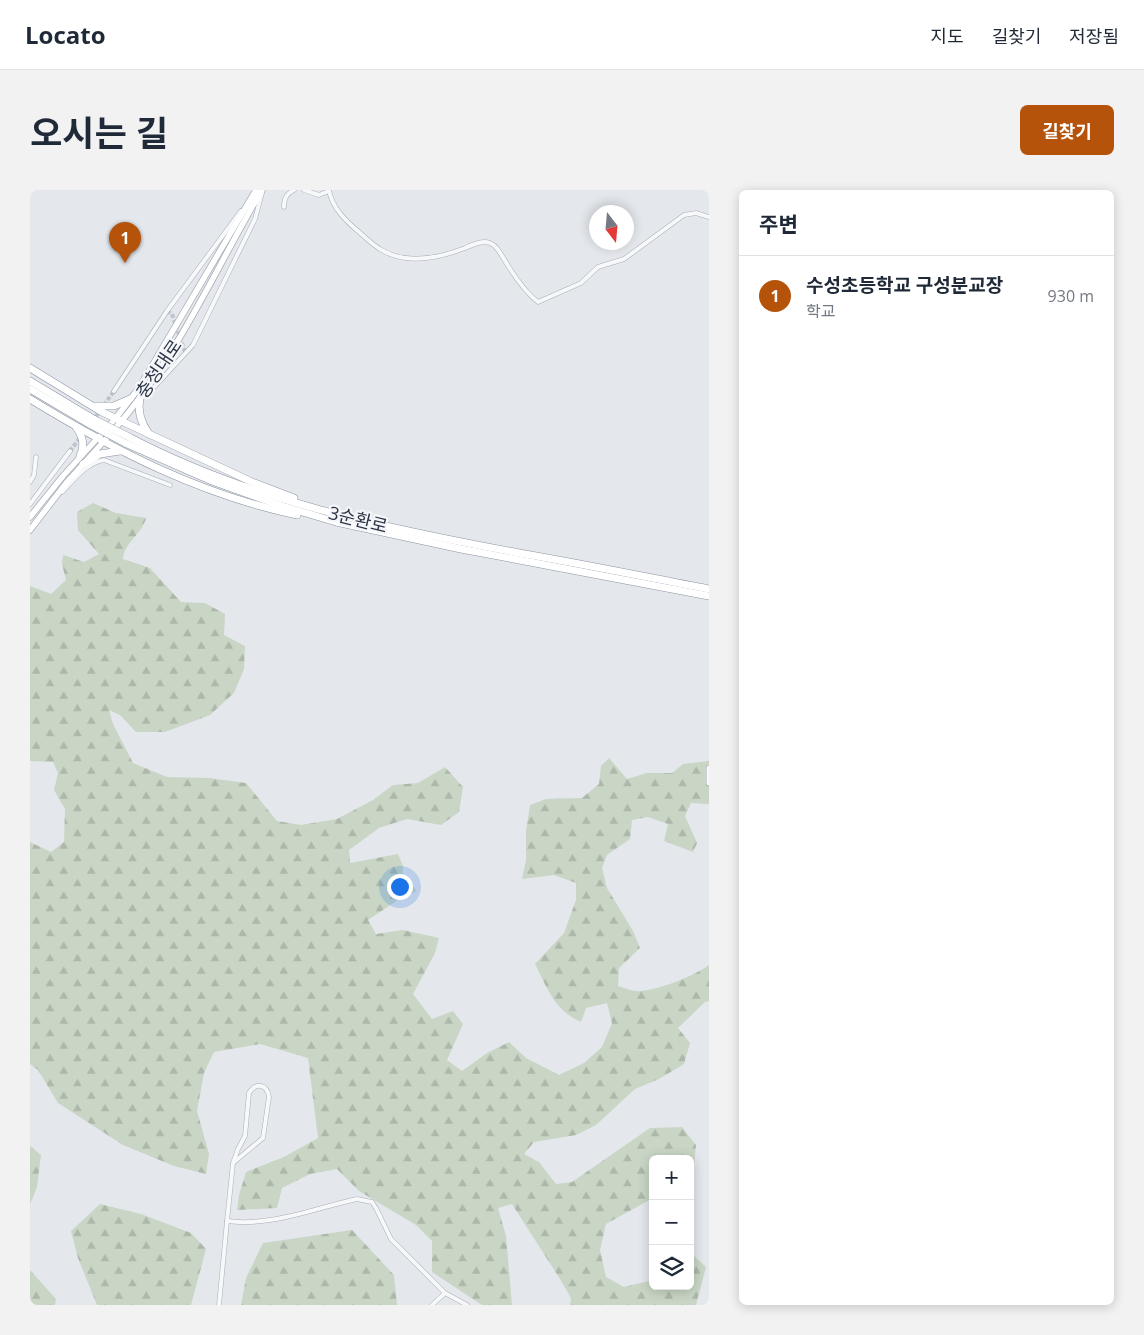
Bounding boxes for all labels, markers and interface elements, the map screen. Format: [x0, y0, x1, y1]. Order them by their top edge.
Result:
text: Locato [25, 18, 106, 51]
text: 지도 [931, 24, 964, 48]
text: 길찾기 [992, 24, 1041, 48]
text: 저장됨 [1069, 24, 1119, 48]
button: 길찾기 [1020, 105, 1114, 155]
text: 오시는 길 [30, 109, 168, 156]
north arrow [589, 205, 634, 250]
text: 주변 [759, 210, 798, 238]
pin: 1 [109, 222, 141, 263]
text: 수성초등학교 구성분교장 [806, 272, 1003, 298]
text: 1 [770, 285, 780, 307]
text: 930 m [1048, 285, 1094, 307]
text: 학교 [806, 300, 835, 322]
street label: 충청대로 [130, 334, 187, 403]
street label: 3순환로 [326, 500, 390, 538]
your location [387, 874, 413, 900]
map controls [649, 1155, 694, 1290]
button: + [649, 1155, 694, 1200]
button: − [649, 1200, 694, 1245]
button: layers [649, 1245, 694, 1290]

